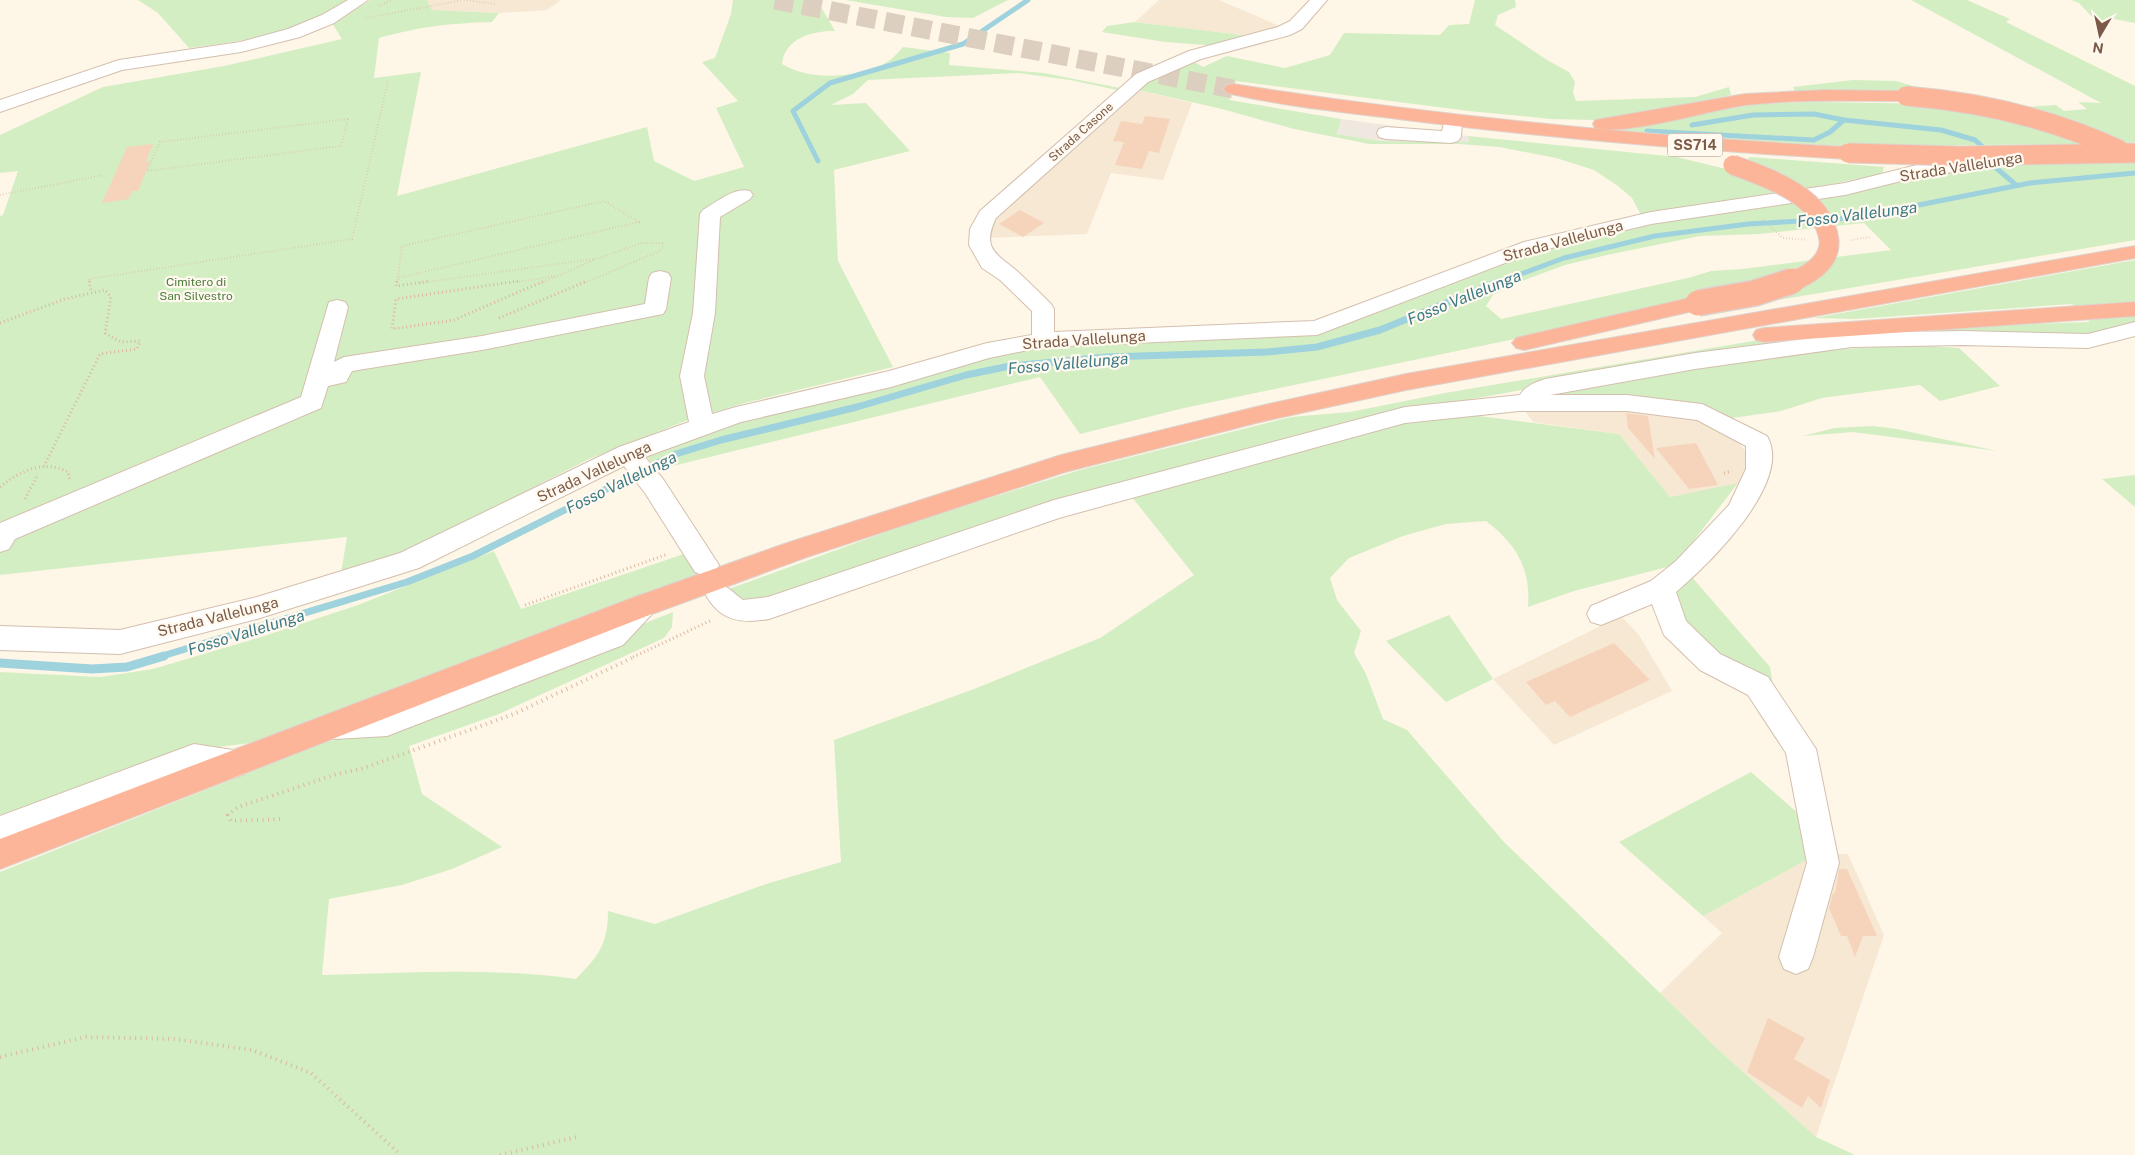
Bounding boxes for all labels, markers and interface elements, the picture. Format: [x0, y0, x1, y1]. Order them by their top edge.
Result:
north arrow [2075, 10, 2125, 60]
text: N [2091, 39, 2105, 57]
street label: Strada Casone [1046, 99, 1116, 165]
road number: SS714 [1668, 134, 1722, 156]
street label: Strada Vallelunga [1898, 148, 2023, 185]
water label: Fosso Vallelunga [1796, 198, 1918, 231]
street label: Strada Vallelunga [1501, 216, 1625, 265]
water label: Fosso Vallelunga [1405, 266, 1524, 329]
park label: Cimitero di San Silvestro [159, 275, 233, 303]
street label: Strada Vallelunga [1022, 327, 1146, 352]
water label: Fosso Vallelunga [1007, 349, 1129, 378]
street label: Strada Vallelunga [534, 438, 654, 505]
water label: Fosso Vallelunga [563, 447, 680, 518]
street label: Strada Vallelunga [156, 593, 280, 640]
water label: Fosso Vallelunga [185, 606, 307, 659]

